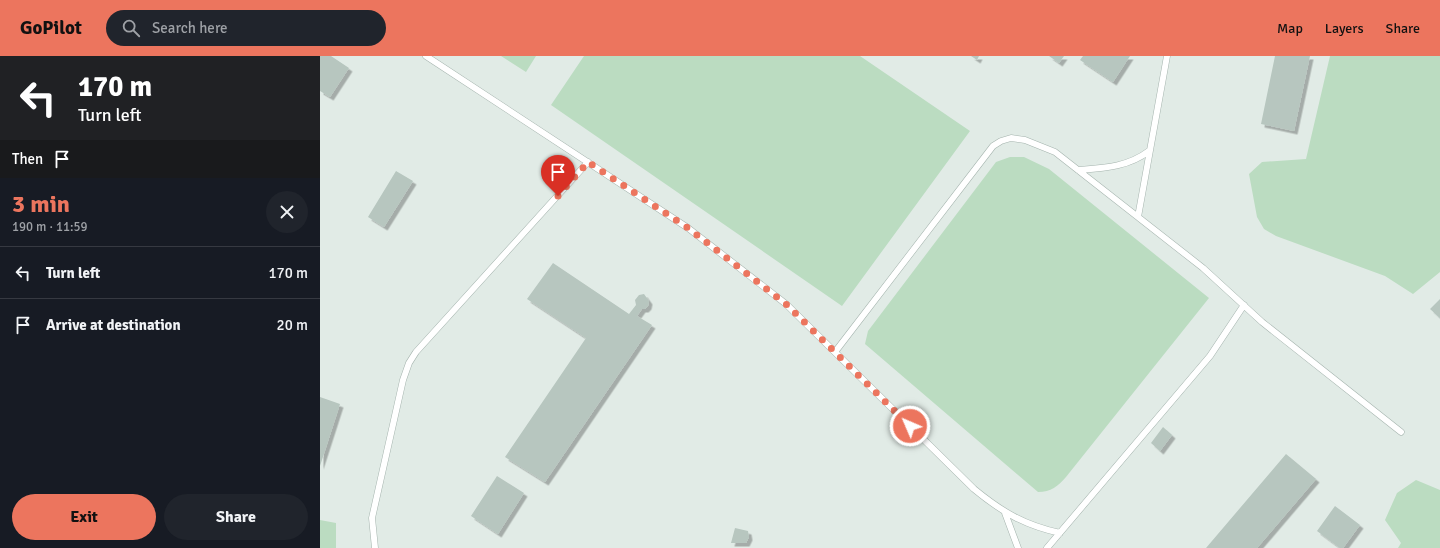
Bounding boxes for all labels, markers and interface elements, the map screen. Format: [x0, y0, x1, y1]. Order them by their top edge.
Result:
search box [106, 10, 386, 46]
text: GoPilot [20, 16, 82, 40]
icon: search [120, 17, 142, 39]
text: Search here [152, 19, 228, 37]
text: Map [1277, 20, 1303, 37]
text: Layers [1325, 20, 1364, 37]
text: Share [1386, 20, 1420, 37]
text: 170 m [78, 70, 152, 104]
icon: left [12, 72, 64, 124]
text: Turn left [78, 104, 141, 126]
icon: arrive [51, 148, 73, 170]
text: Then [12, 150, 43, 168]
pin [541, 155, 575, 196]
icon: arrive [547, 161, 569, 183]
text: 3 min [12, 189, 70, 219]
button: close [266, 191, 308, 233]
text: 190 m · 11:59 [12, 219, 88, 235]
icon: left [12, 262, 34, 284]
text: Turn left [46, 264, 100, 282]
text: 170 m [268, 264, 308, 282]
icon: arrive [12, 314, 34, 336]
text: Arrive at destination [46, 316, 181, 334]
text: 20 m [277, 316, 308, 334]
position arrow [889, 405, 931, 447]
button: Exit [12, 494, 156, 540]
button: Share [164, 494, 308, 540]

